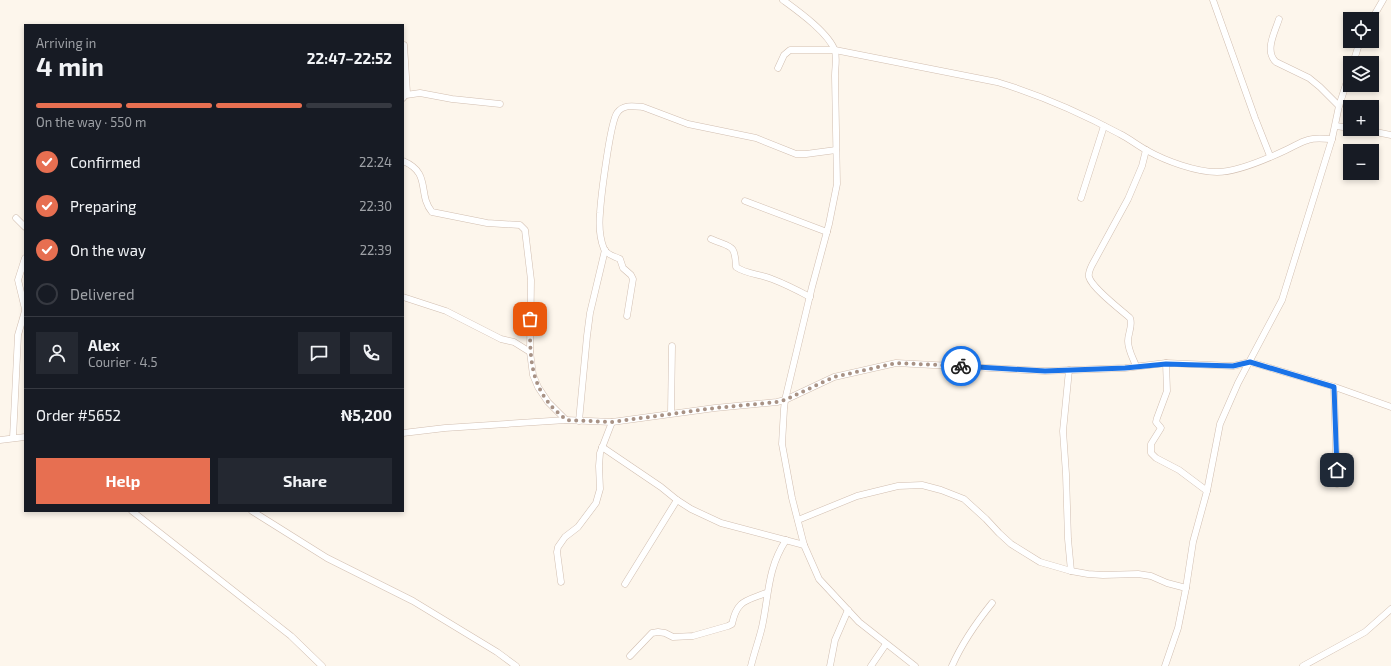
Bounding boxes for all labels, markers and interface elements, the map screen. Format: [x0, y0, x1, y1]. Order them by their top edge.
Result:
map controls [1343, 12, 1379, 180]
button: locate [1343, 12, 1379, 48]
text: Arriving in [36, 35, 96, 51]
text: 22:47–22:52 [307, 49, 392, 67]
text: 4 min [36, 50, 104, 81]
button: layers [1343, 56, 1379, 92]
button: + [1343, 100, 1379, 136]
text: On the way · 550 m [36, 114, 146, 130]
button: − [1343, 144, 1379, 180]
icon: check [36, 151, 58, 173]
text: Confirmed [70, 153, 141, 171]
text: 22:24 [359, 154, 392, 170]
icon: check [36, 195, 58, 217]
text: Preparing [70, 197, 136, 215]
text: 22:30 [359, 198, 392, 214]
icon: check [36, 239, 58, 261]
text: On the way [70, 241, 146, 259]
text: 22:39 [360, 242, 392, 258]
text: Delivered [70, 285, 135, 303]
pin [513, 302, 547, 336]
icon: bag [519, 308, 541, 330]
button: person [36, 332, 78, 374]
button: chat [298, 332, 340, 374]
button: phone [350, 332, 392, 374]
text: Alex [88, 336, 120, 354]
courier [941, 346, 981, 386]
text: Courier · 4.5 [88, 354, 157, 370]
icon: bike [950, 355, 972, 377]
text: Order #5652 [36, 406, 121, 424]
text: ₦5,200 [341, 406, 392, 424]
pin [1320, 453, 1354, 487]
button: Help [36, 458, 210, 504]
button: Share [218, 458, 392, 504]
icon: home [1326, 459, 1348, 481]

